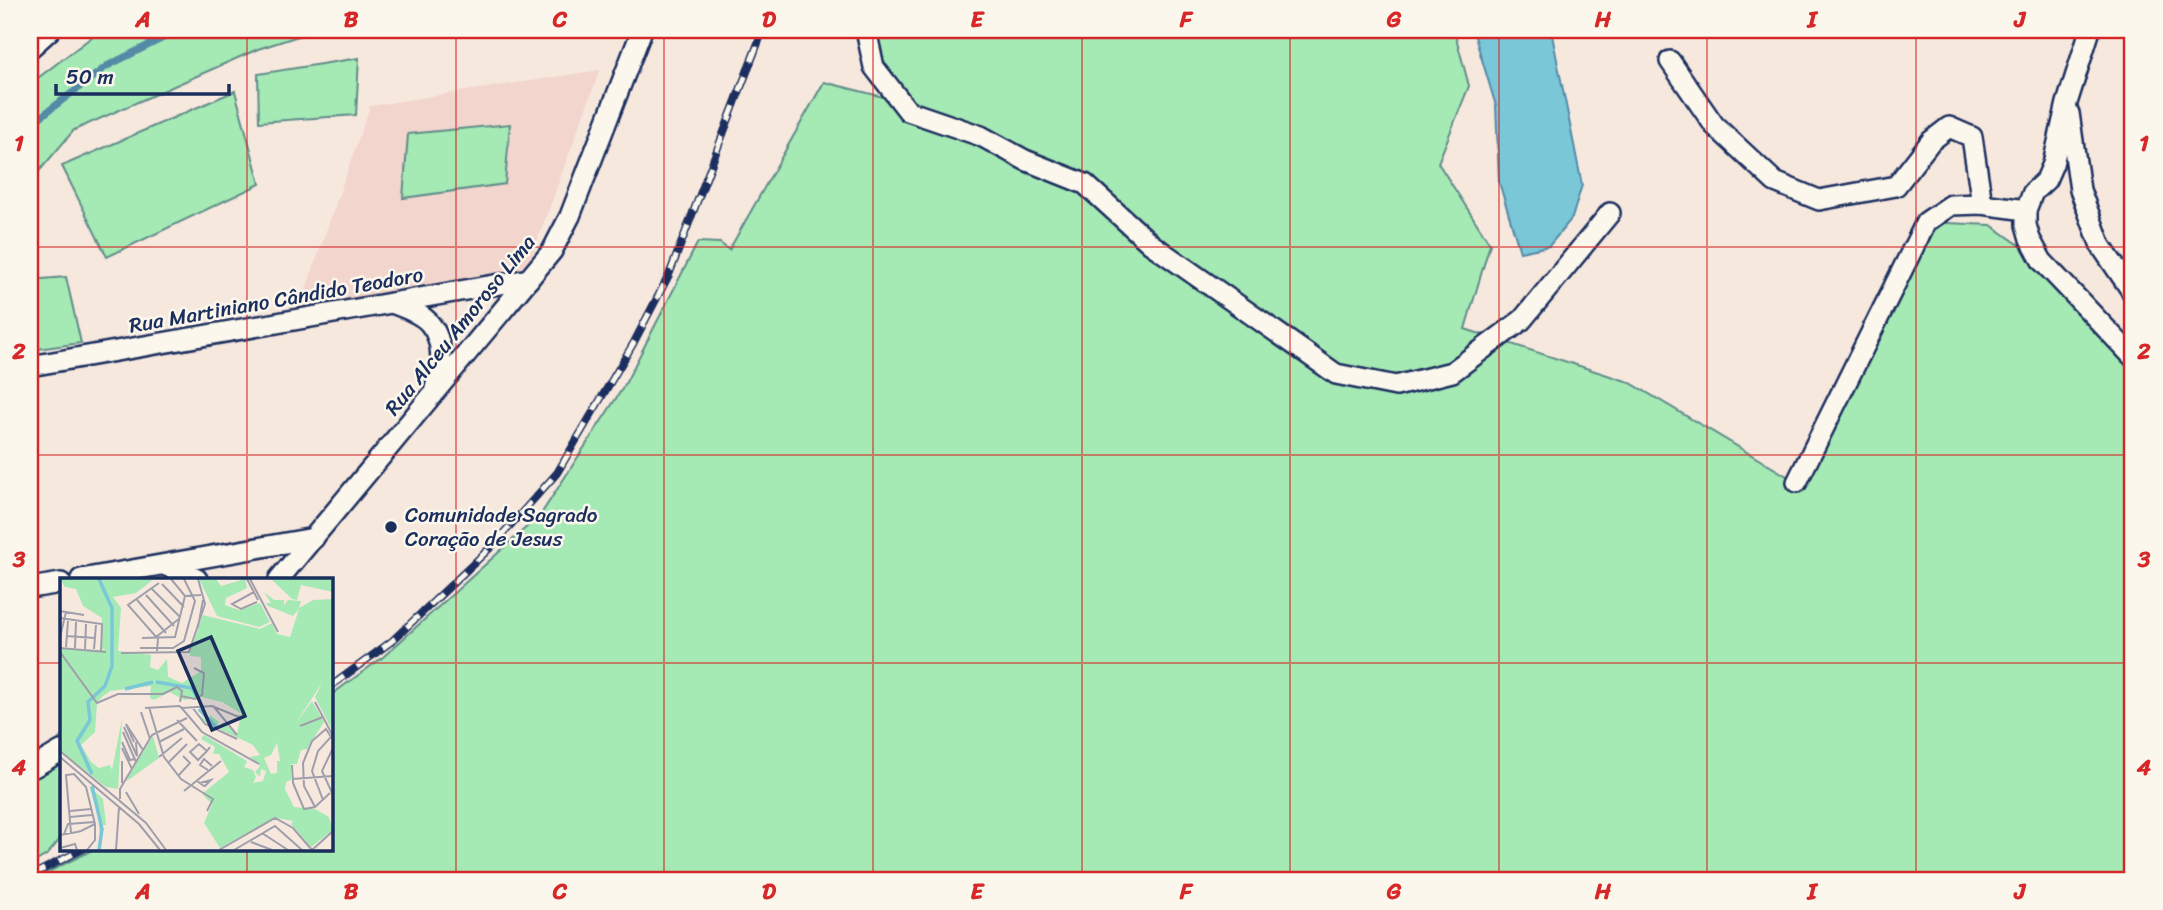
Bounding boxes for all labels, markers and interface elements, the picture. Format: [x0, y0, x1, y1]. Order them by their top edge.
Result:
text: A [134, 0, 151, 40]
text: B [344, 0, 359, 40]
text: C [552, 0, 568, 40]
text: D [762, 0, 777, 40]
text: E [971, 0, 986, 40]
text: F [1179, 0, 1194, 40]
text: G [1386, 0, 1402, 40]
text: H [1594, 0, 1612, 40]
text: I [1806, 0, 1818, 40]
text: J [2013, 0, 2027, 40]
scale bar [56, 52, 229, 96]
text: 50 m [66, 58, 114, 96]
text: 1 [14, 123, 24, 164]
text: 1 [2139, 123, 2149, 164]
street label: Rua Alceu Amoroso Lima [375, 225, 546, 424]
street label: Rua Martiniano Cândido Teodoro [126, 255, 426, 345]
text: 2 [11, 331, 26, 372]
text: 2 [2136, 331, 2151, 372]
place label: Comunidade Sagrado Coração de Jesus [405, 496, 598, 558]
marker: Comunidade Sagrado Coração de Jesus [383, 519, 399, 535]
text: 3 [12, 539, 26, 580]
text: 3 [2137, 539, 2151, 580]
inset map [60, 578, 332, 850]
text: 4 [11, 747, 27, 788]
text: 4 [2136, 747, 2152, 788]
text: A [134, 871, 151, 910]
text: B [344, 871, 359, 910]
text: C [552, 871, 568, 910]
text: D [762, 871, 777, 910]
text: E [971, 871, 986, 910]
text: F [1179, 871, 1194, 910]
text: G [1386, 871, 1402, 910]
text: H [1594, 871, 1612, 910]
text: I [1806, 871, 1818, 910]
text: J [2013, 871, 2027, 910]

